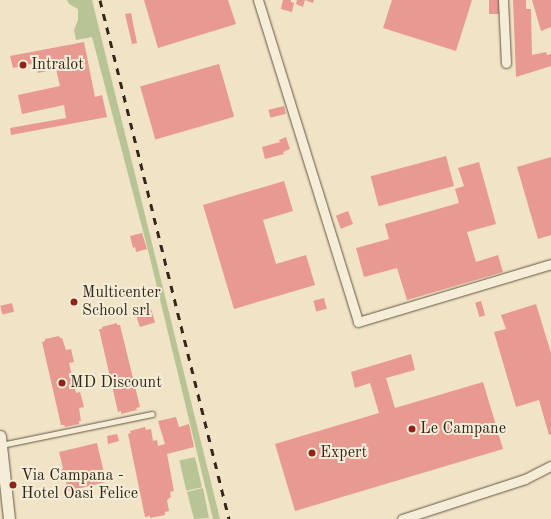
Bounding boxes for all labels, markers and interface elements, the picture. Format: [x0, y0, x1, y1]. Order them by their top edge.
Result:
place label: Intralot [31, 55, 84, 75]
marker: Intralot [18, 60, 28, 70]
place label: Multicenter School srl [82, 283, 161, 321]
marker: Multicenter School srl [69, 297, 79, 307]
place label: MD Discount [70, 373, 162, 393]
marker: MD Discount [57, 378, 67, 388]
place label: Le Campane [420, 419, 506, 439]
marker: Le Campane [407, 424, 417, 434]
place label: Expert [320, 443, 367, 463]
marker: Expert [307, 448, 317, 458]
place label: Via Campana - Hotel Oasi Felice [21, 466, 138, 504]
marker: Via Campana - Hotel Oasi Felice [8, 480, 18, 490]

